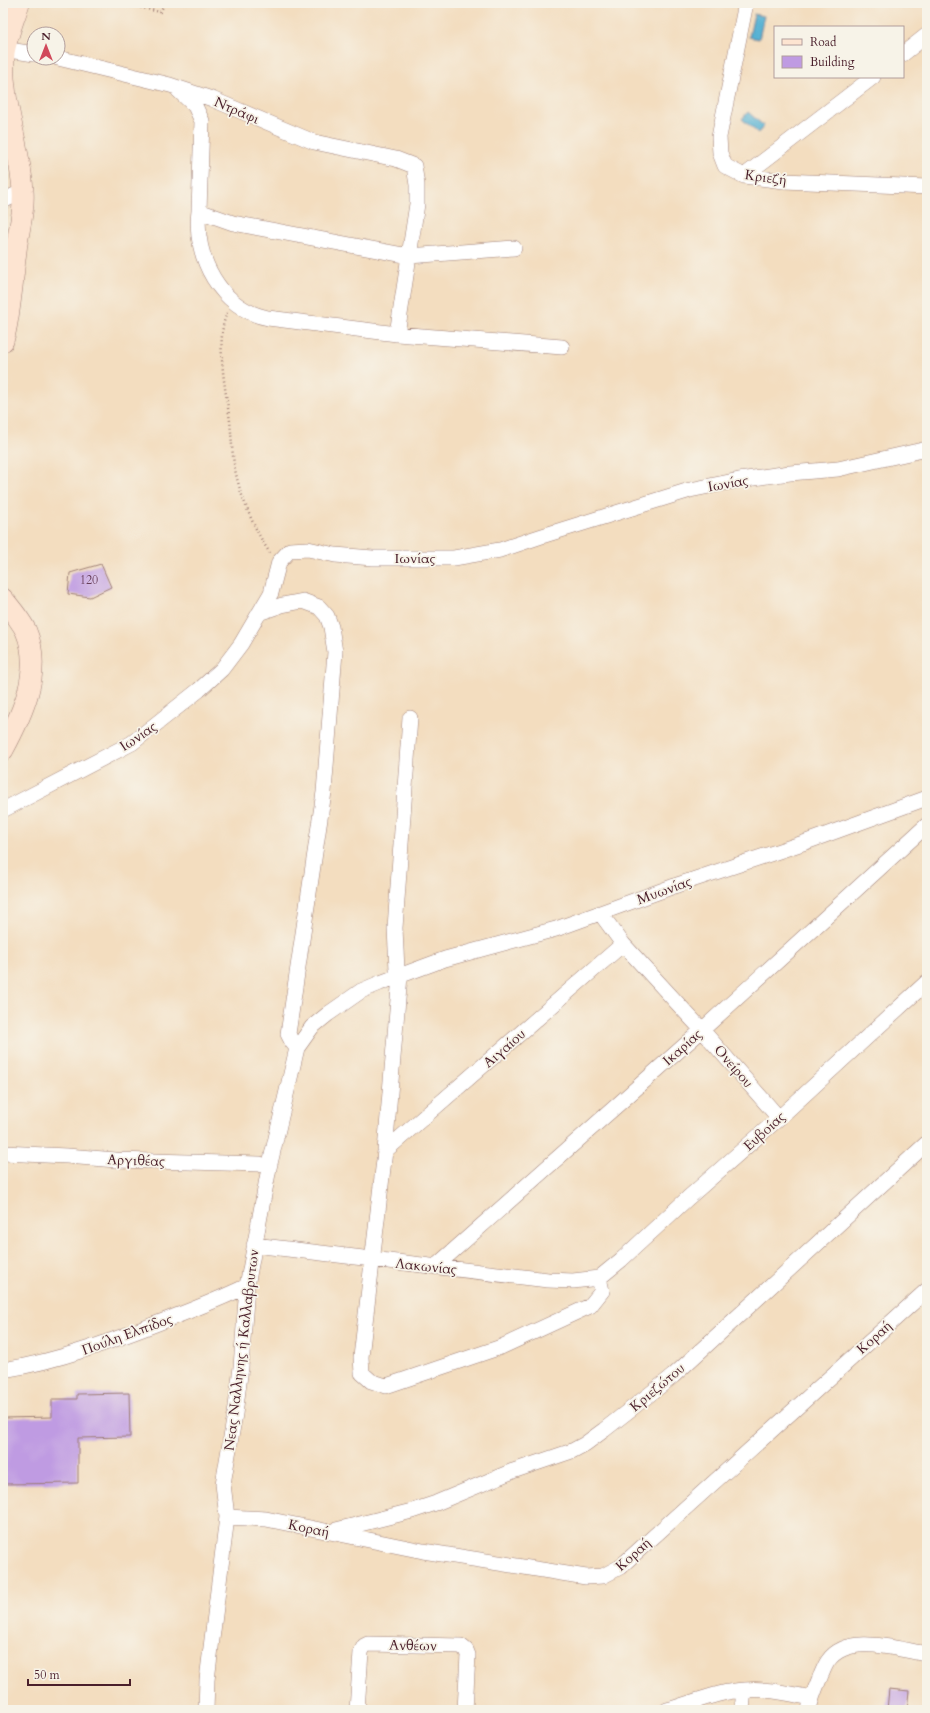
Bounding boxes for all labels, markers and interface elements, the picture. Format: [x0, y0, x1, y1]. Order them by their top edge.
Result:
north arrow [26, 26, 66, 66]
legend [774, 26, 904, 78]
text: N [41, 29, 51, 44]
text: Road [810, 34, 837, 50]
text: Building [810, 54, 855, 70]
street label: Ντράφι [211, 92, 263, 129]
street label: Κριεζή [743, 165, 788, 190]
street label: Ιωνίας [706, 471, 750, 496]
street label: Ιωνίας [395, 549, 435, 568]
house number: 120 [80, 572, 98, 588]
street label: Ιωνίας [116, 717, 161, 756]
street label: Μυωνίας [634, 872, 694, 909]
street label: Αιγαίου [479, 1025, 530, 1072]
street label: Ικαρίας [659, 1025, 706, 1070]
street label: Ονείρου [710, 1041, 757, 1092]
street label: Ευβοίας [739, 1107, 789, 1155]
street label: Αργιθέας [107, 1150, 165, 1171]
street label: Νεας Nαλληνης ή Καλλαβρυτων [220, 1248, 263, 1452]
street label: Λακωνίας [394, 1254, 458, 1279]
street label: Πούλη Ελπίδος [79, 1309, 175, 1360]
street label: Κοραή [852, 1316, 896, 1358]
street label: Κριεζώτου [626, 1359, 689, 1416]
street label: Κοραή [286, 1515, 331, 1542]
street label: Κοραή [611, 1533, 655, 1575]
street label: Ανθέων [389, 1636, 437, 1655]
scale bar [28, 1661, 130, 1687]
text: 50 m [34, 1667, 61, 1683]

